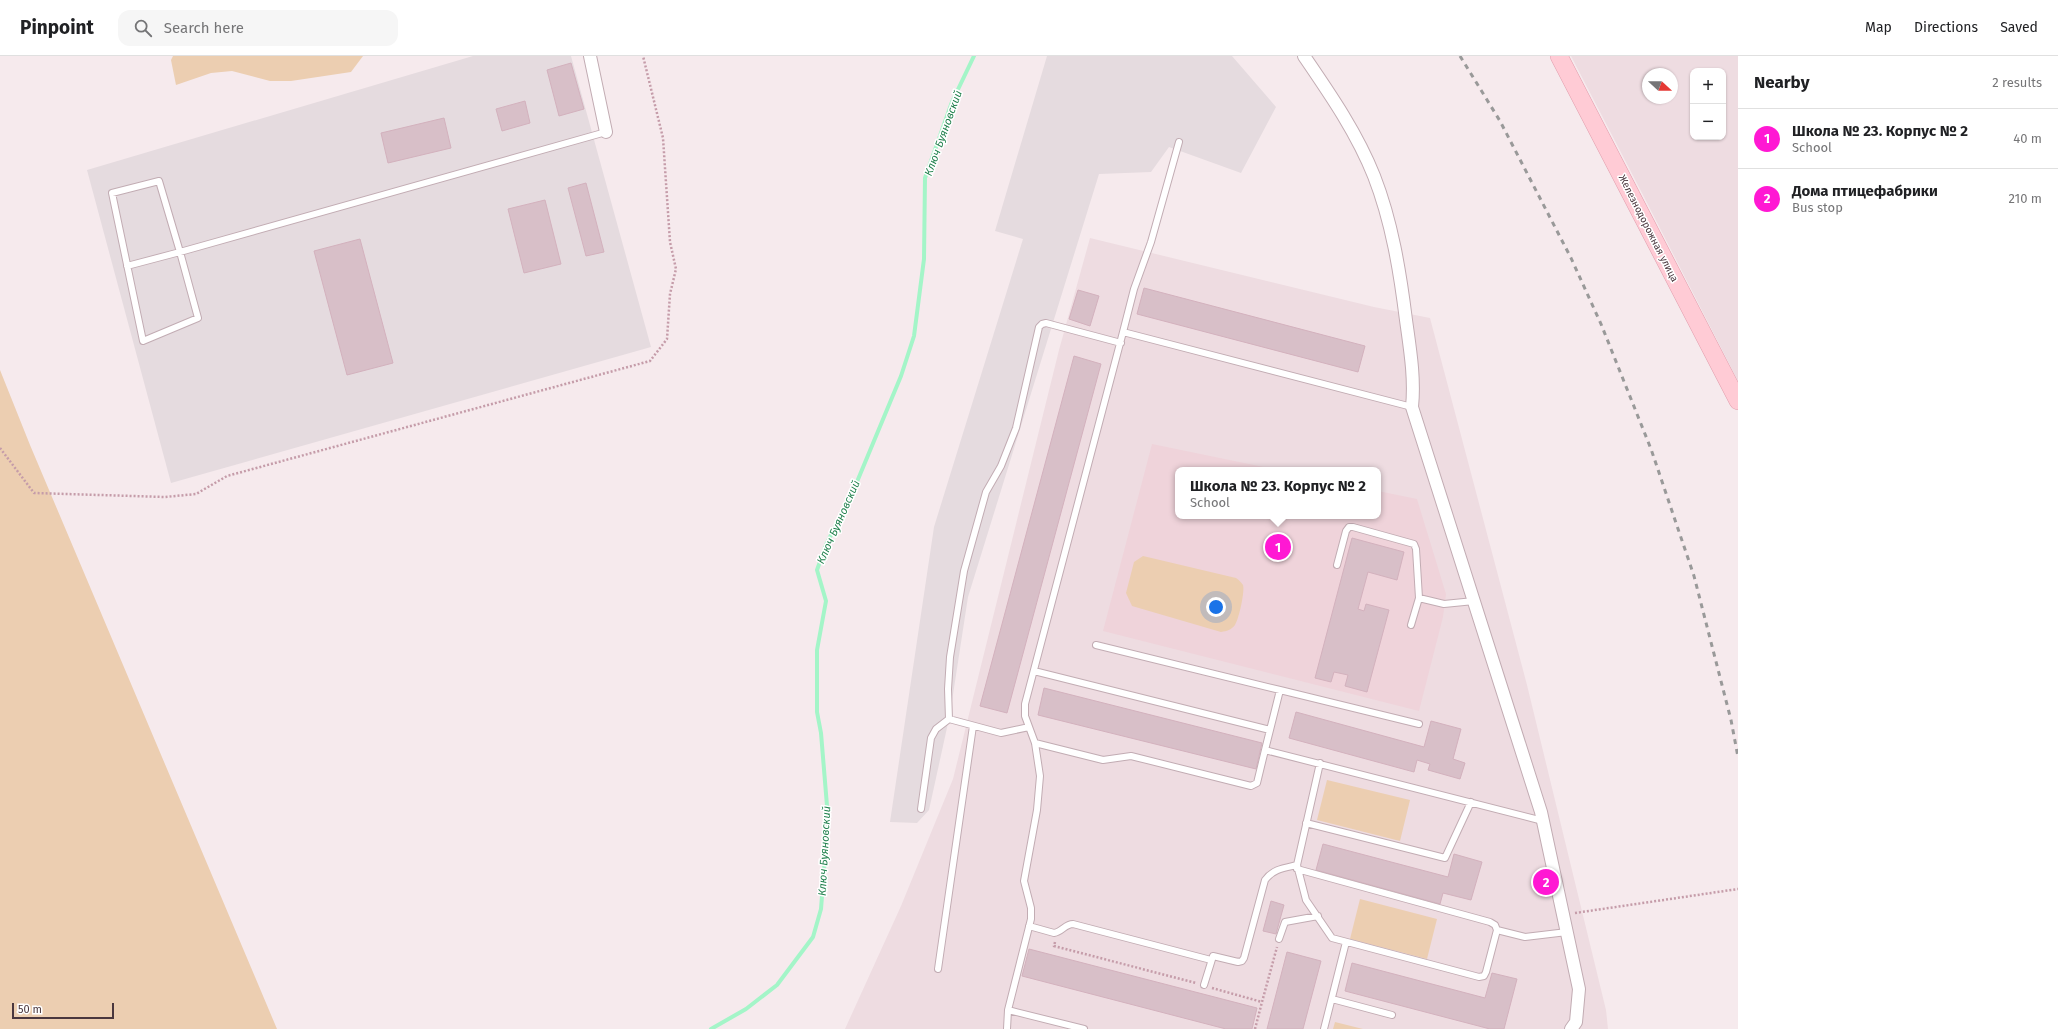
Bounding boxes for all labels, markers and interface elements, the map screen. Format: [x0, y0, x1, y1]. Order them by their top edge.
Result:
search box [118, 10, 398, 46]
text: Pinpoint [20, 16, 94, 39]
icon: search [132, 17, 154, 39]
text: Search here [164, 19, 244, 37]
text: Map [1865, 19, 1892, 36]
text: Directions [1914, 19, 1978, 36]
text: Saved [2000, 19, 2038, 36]
north arrow [1642, 68, 1678, 104]
map controls [1690, 68, 1726, 140]
button: + [1690, 68, 1726, 104]
text: Nearby [1754, 72, 1809, 93]
text: 2 results [1992, 75, 2042, 90]
water label: Ключ Буяновский [922, 89, 965, 178]
button: − [1690, 104, 1726, 140]
text: Школа № 23. Корпус № 2 [1792, 122, 1968, 140]
text: 1 [1764, 131, 1770, 146]
text: 40 m [2013, 131, 2042, 146]
text: School [1792, 140, 1832, 155]
street label: Железнодорожная улица [1616, 173, 1680, 284]
text: Дома птицефабрики [1792, 182, 1938, 200]
text: 2 [1764, 191, 1770, 206]
text: 210 m [2008, 191, 2042, 206]
text: Bus stop [1792, 200, 1843, 215]
popup [1175, 467, 1381, 519]
text: Школа № 23. Корпус № 2 [1190, 477, 1366, 495]
water label: Ключ Буяновский [814, 478, 863, 566]
text: School [1190, 495, 1230, 510]
pin: 1 [1265, 532, 1291, 562]
your location [1206, 597, 1226, 617]
water label: Ключ Буяновский [816, 806, 833, 896]
pin: 2 [1533, 867, 1559, 897]
scale bar [12, 1001, 114, 1020]
text: 50 m [18, 1003, 42, 1016]

